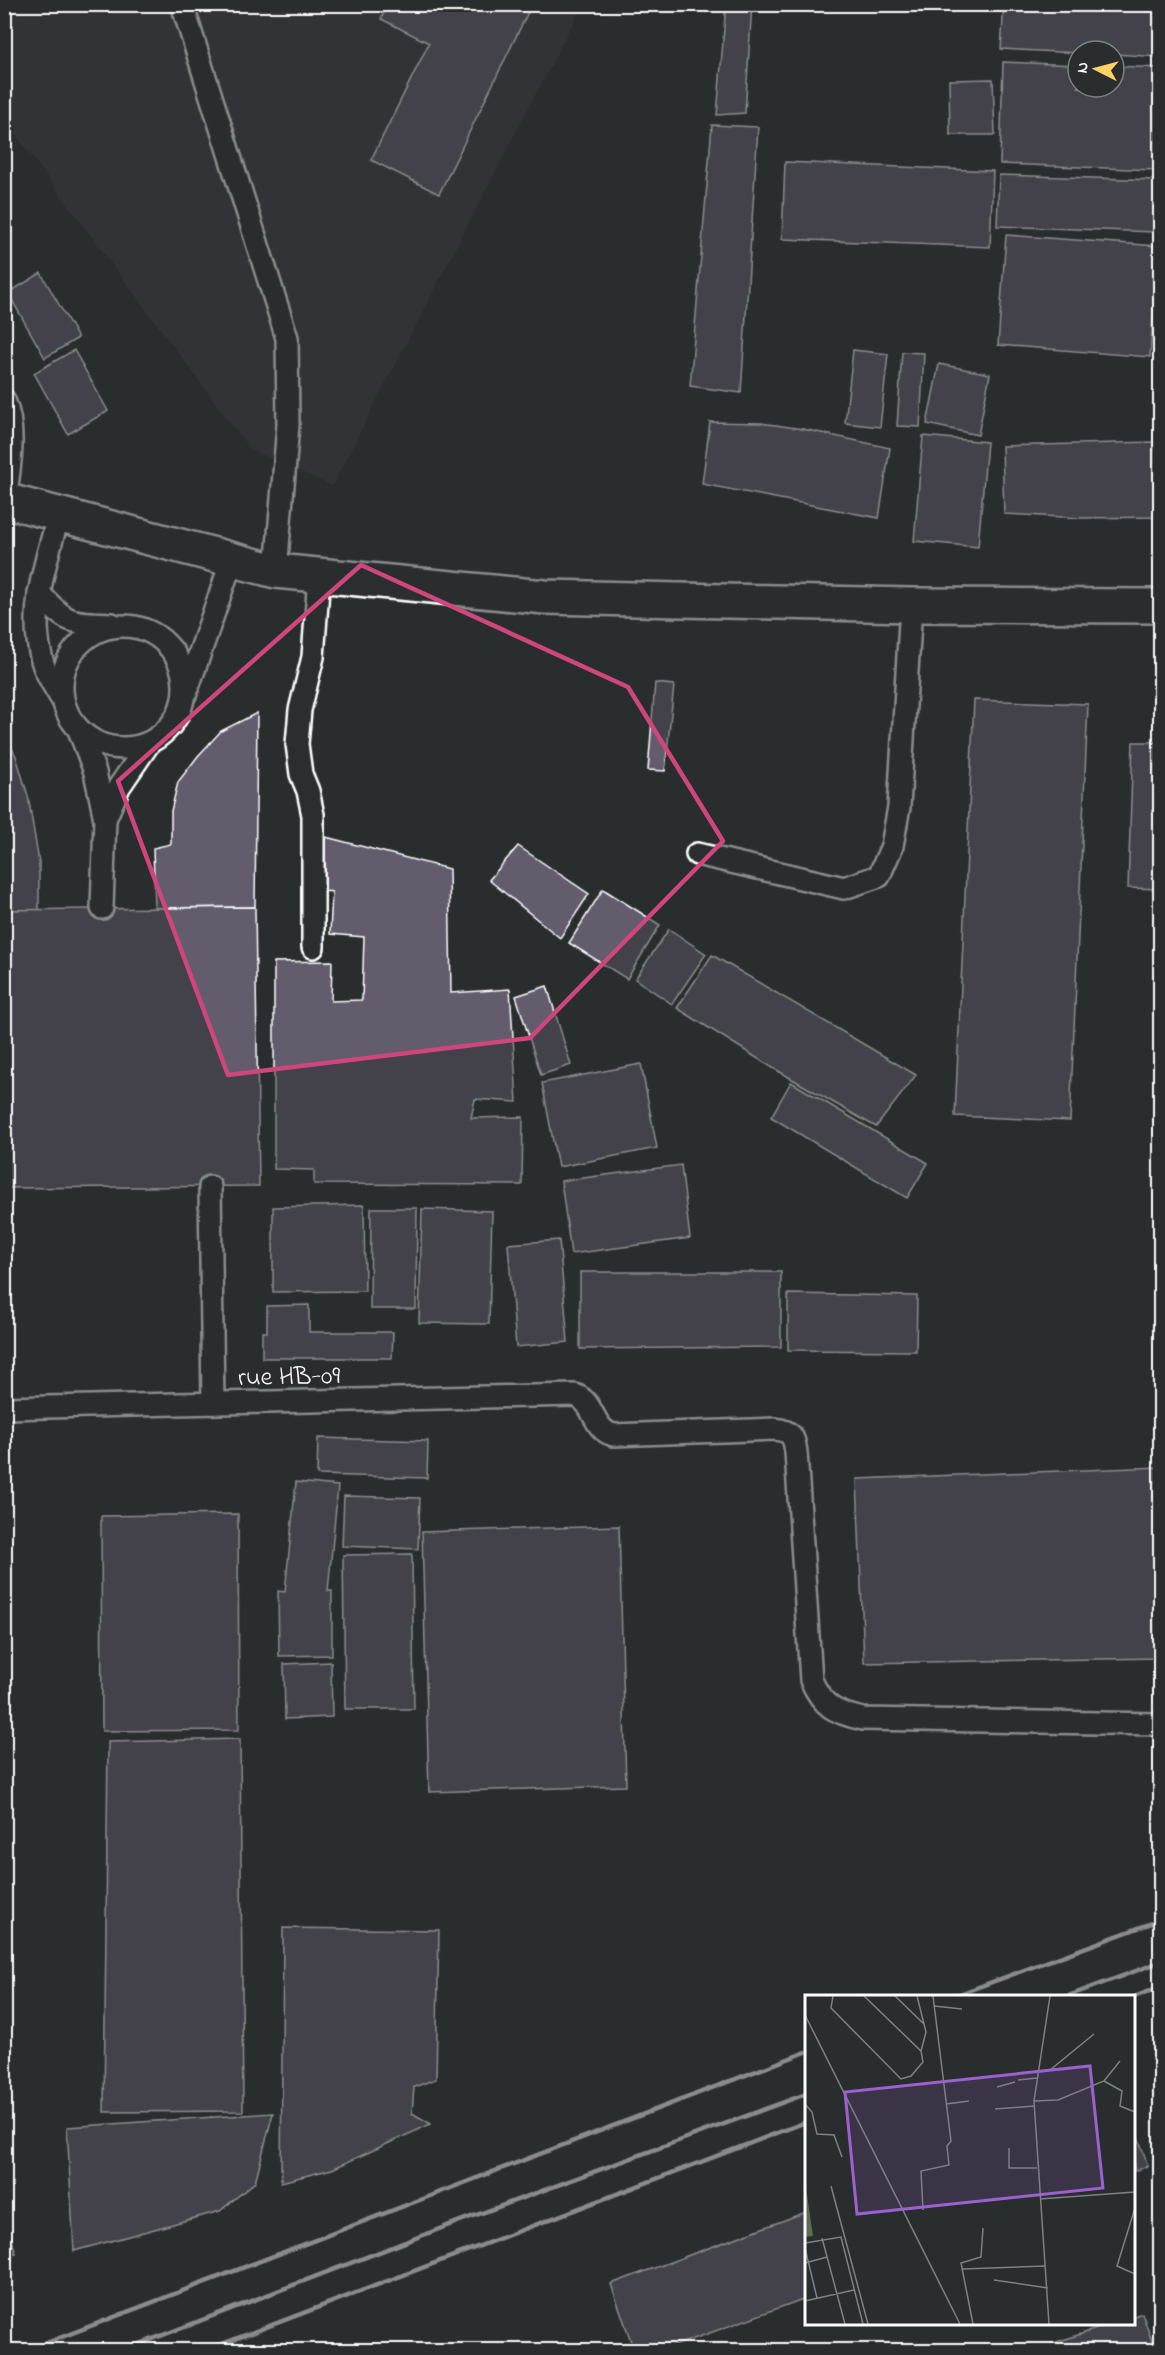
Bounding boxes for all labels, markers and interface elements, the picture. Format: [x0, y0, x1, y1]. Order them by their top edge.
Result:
north arrow [1066, 39, 1126, 99]
text: N [1071, 61, 1096, 74]
street label: rue HB-09 [238, 1358, 341, 1398]
inset map [805, 1995, 1135, 2325]

